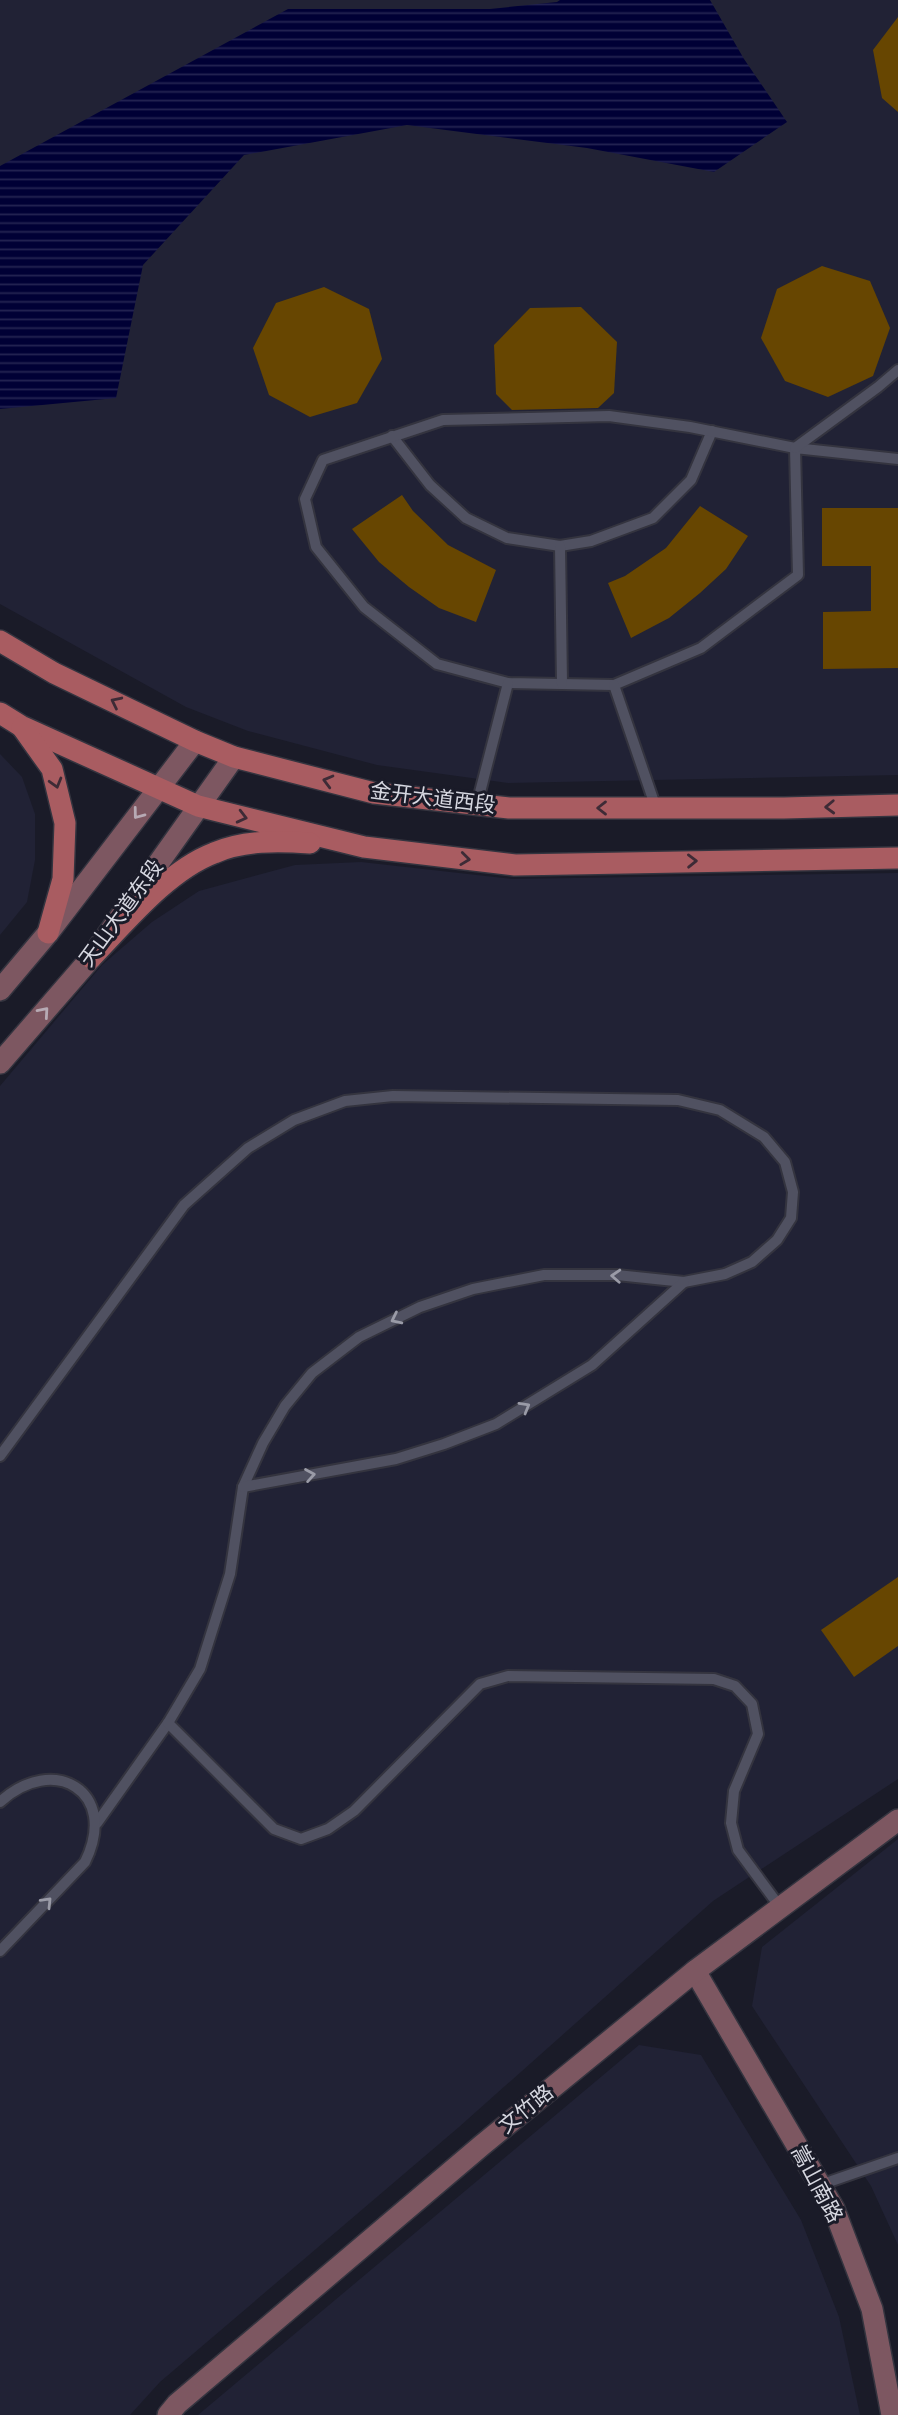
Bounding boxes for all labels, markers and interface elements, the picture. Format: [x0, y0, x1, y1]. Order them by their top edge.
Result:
one-way arrow [111, 697, 123, 711]
one-way arrow [322, 775, 334, 789]
one-way arrow [48, 777, 63, 789]
street label: 金开大道西段 [369, 778, 497, 818]
one-way arrow [824, 799, 835, 814]
one-way arrow [597, 800, 607, 816]
one-way arrow [134, 807, 147, 819]
one-way arrow [236, 809, 248, 823]
one-way arrow [459, 851, 471, 866]
one-way arrow [687, 854, 698, 869]
street label: 天山大道东段 [74, 855, 168, 971]
one-way arrow [36, 1007, 48, 1020]
one-way arrow [611, 1269, 622, 1284]
one-way arrow [391, 1311, 403, 1325]
one-way arrow [518, 1402, 530, 1415]
one-way arrow [304, 1468, 316, 1483]
one-way arrow [39, 1897, 52, 1910]
street label: 文竹路 [494, 2080, 558, 2138]
street label: 嵩山南路 [787, 2141, 847, 2227]

